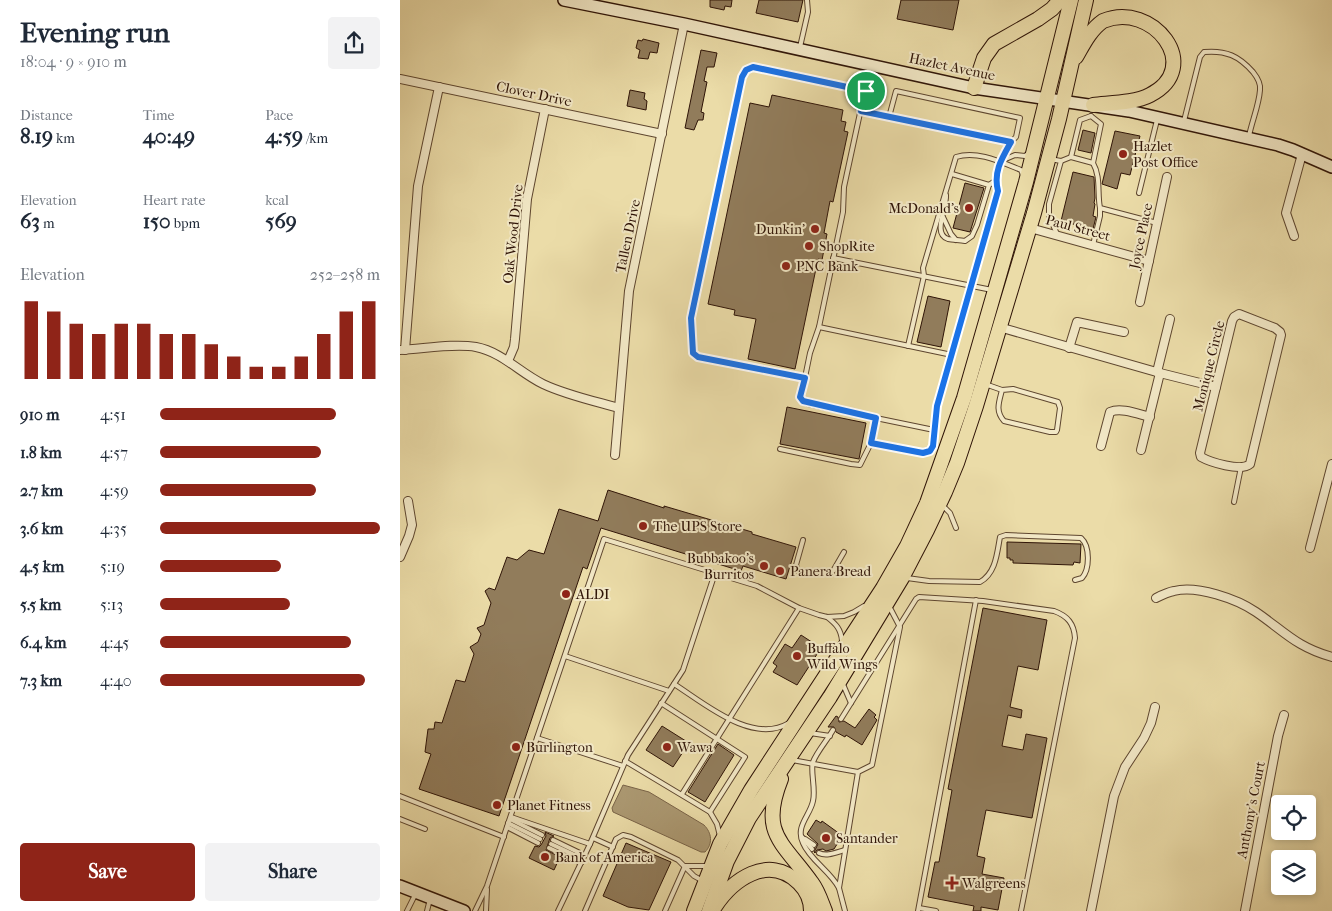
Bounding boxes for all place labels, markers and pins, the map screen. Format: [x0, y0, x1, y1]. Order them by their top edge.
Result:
pin [845, 70, 887, 112]
place label: Hazlet Post Office [1133, 138, 1198, 171]
marker: Hazlet Post Office [1117, 148, 1129, 160]
place label: McDonald's [888, 200, 959, 217]
marker: McDonald's [963, 202, 975, 214]
place label: Dunkin' [756, 221, 805, 238]
marker: Dunkin' [809, 223, 821, 235]
place label: ShopRite [819, 238, 875, 255]
marker: ShopRite [803, 240, 815, 252]
place label: PNC Bank [796, 258, 859, 275]
marker: PNC Bank [780, 260, 792, 272]
place label: The UPS Store [653, 518, 742, 535]
marker: The UPS Store [637, 520, 649, 532]
place label: Bubbakoo's Burritos [687, 550, 754, 583]
marker: Bubbakoo's Burritos [758, 560, 770, 572]
place label: Panera Bread [790, 563, 872, 580]
marker: Panera Bread [774, 565, 786, 577]
place label: ALDI [575, 586, 610, 603]
marker: ALDI [560, 588, 572, 600]
place label: Buffalo Wild Wings [806, 640, 878, 673]
marker: Buffalo Wild Wings [791, 650, 803, 662]
place label: Burlington [526, 739, 593, 756]
place label: Wawa [676, 739, 713, 756]
marker: Burlington [510, 741, 522, 753]
marker: Wawa [661, 741, 673, 753]
place label: Planet Fitness [507, 797, 591, 814]
marker: Planet Fitness [491, 799, 503, 811]
place label: Santander [836, 830, 898, 847]
marker: Santander [820, 832, 832, 844]
place label: Bank of America [555, 849, 654, 866]
marker: Bank of America [539, 851, 551, 863]
place label: Walgreens [961, 875, 1026, 892]
marker: Walgreens [946, 877, 958, 889]

